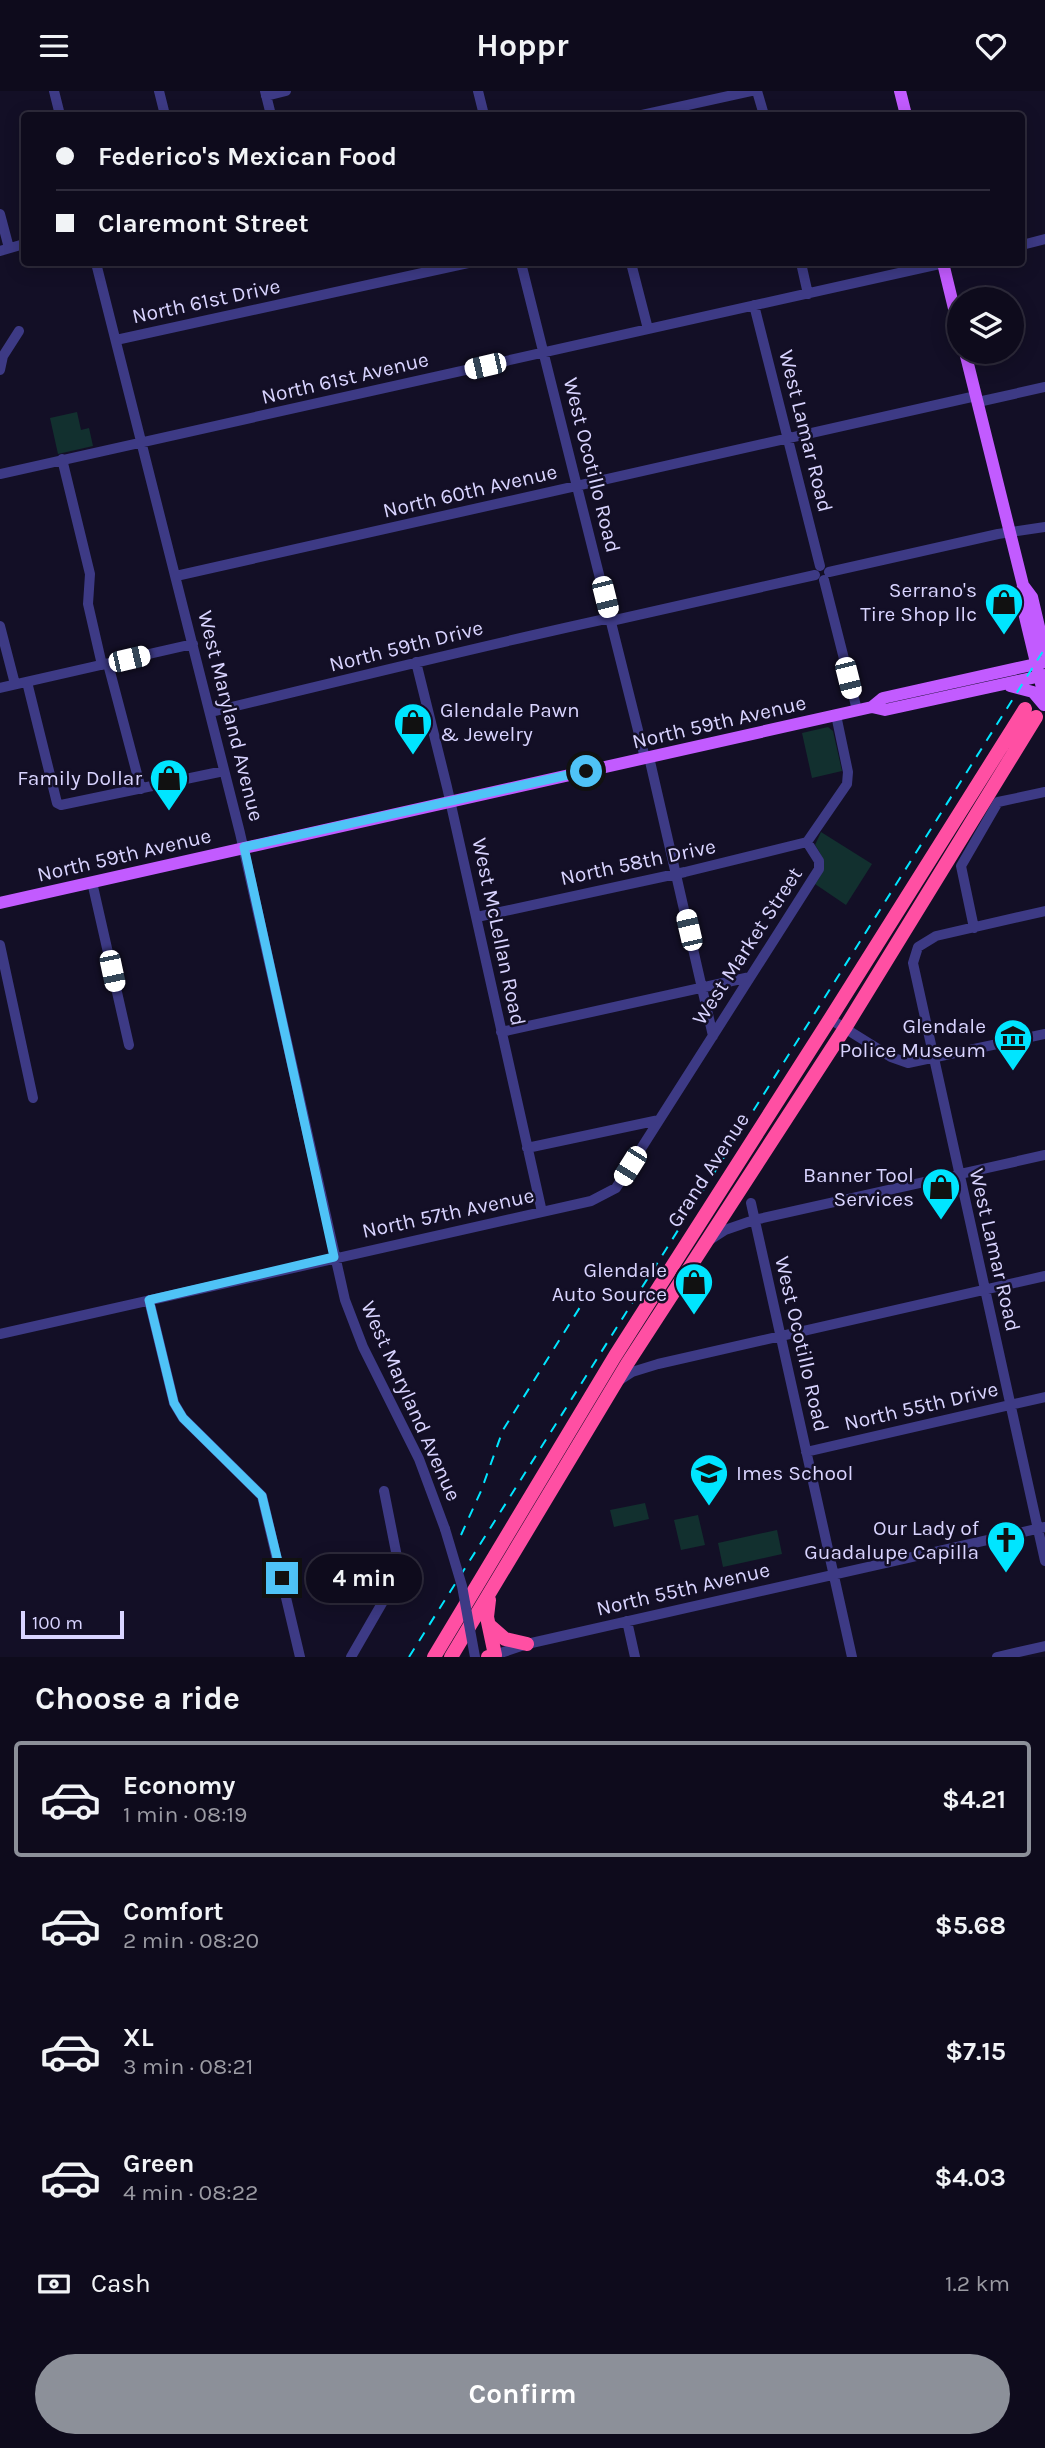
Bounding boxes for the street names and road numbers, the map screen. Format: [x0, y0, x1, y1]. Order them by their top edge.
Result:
street label: North 61st Drive [130, 274, 282, 328]
street label: North 61st Avenue [259, 347, 431, 409]
street label: West Lamar Road [774, 347, 838, 515]
street label: West Ocotillo Road [559, 375, 625, 555]
street label: North 60th Avenue [381, 459, 559, 523]
street label: West Maryland Avenue [193, 608, 269, 824]
street label: North 59th Drive [327, 615, 485, 677]
street label: North 59th Avenue [630, 690, 808, 754]
street label: North 59th Avenue [35, 823, 213, 887]
street label: North 58th Drive [558, 834, 718, 890]
street label: West McLellan Road [467, 836, 531, 1028]
street label: West Market Street [687, 863, 807, 1029]
street label: Grand Avenue [662, 1108, 754, 1232]
street label: West Lamar Road [965, 1166, 1025, 1334]
street label: North 57th Avenue [360, 1183, 536, 1243]
street label: West Ocotillo Road [770, 1254, 834, 1434]
street label: West Maryland Avenue [356, 1297, 466, 1505]
street label: North 55th Drive [842, 1377, 1000, 1435]
street label: North 55th Avenue [594, 1557, 772, 1621]

